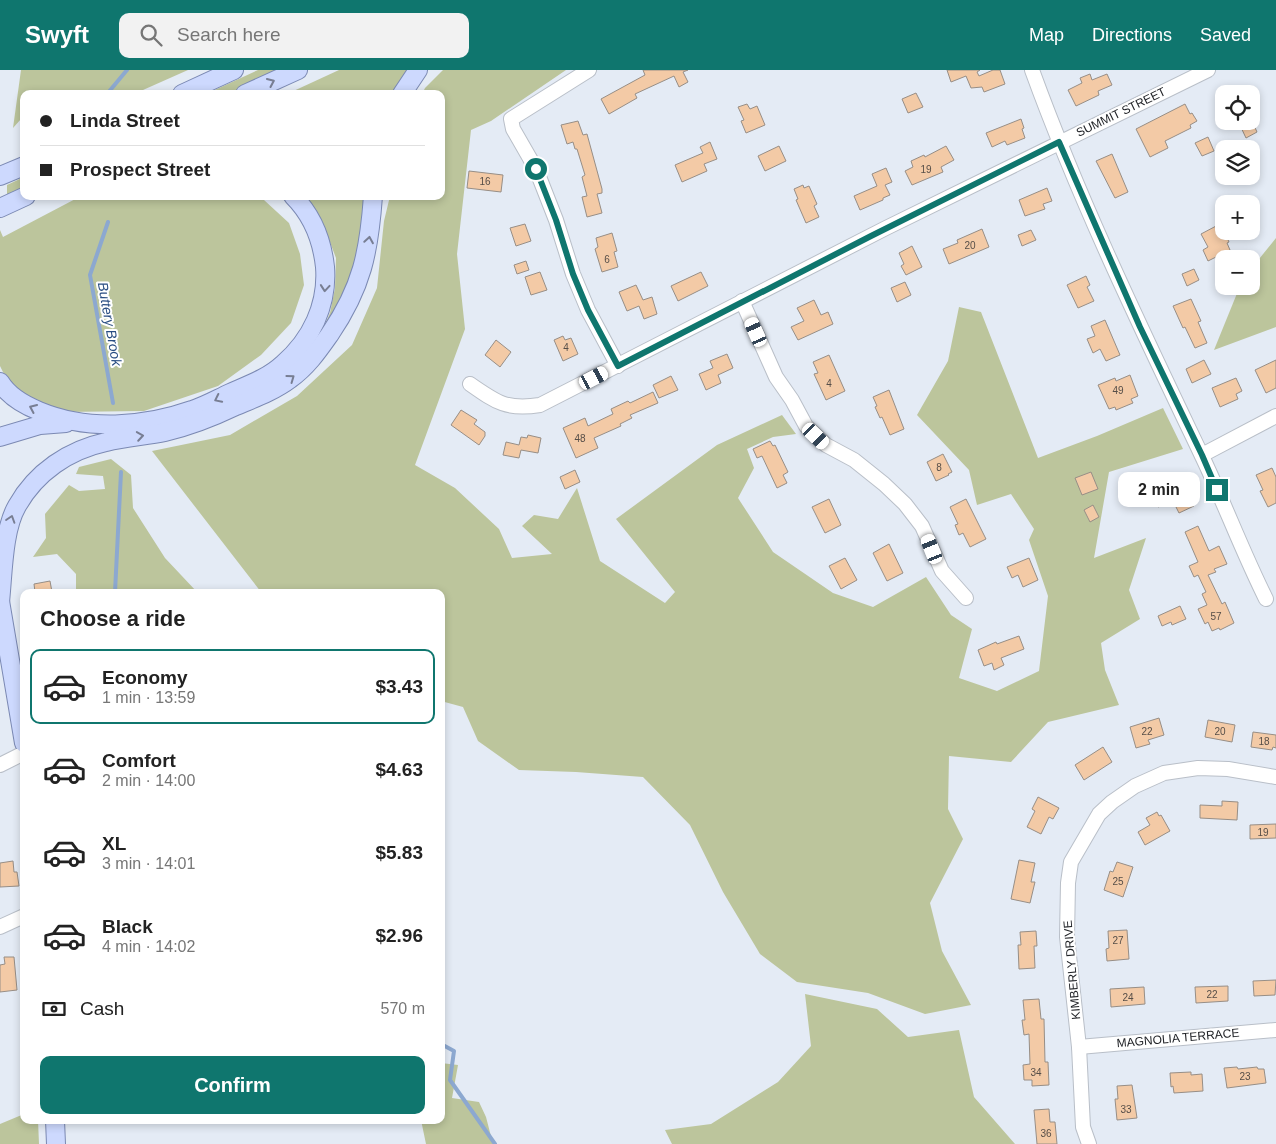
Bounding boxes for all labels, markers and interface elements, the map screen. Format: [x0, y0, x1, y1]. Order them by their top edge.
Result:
search box [119, 13, 469, 58]
text: Swyft [25, 21, 89, 48]
icon: search [137, 21, 165, 49]
text: Search here [177, 24, 281, 45]
text: Map [1029, 25, 1064, 45]
text: Directions [1092, 25, 1172, 45]
text: Saved [1200, 25, 1251, 45]
one-way arrow [266, 77, 275, 88]
street label: SUMMIT STREET [1074, 84, 1169, 140]
map controls [1215, 85, 1260, 295]
button: locate [1215, 85, 1260, 130]
text: Linda Street [70, 110, 180, 131]
button: layers [1215, 140, 1260, 185]
route start [525, 158, 547, 180]
text: Prospect Street [70, 159, 210, 180]
house number: 19 [920, 164, 932, 175]
house number: 16 [479, 176, 491, 187]
button: + [1215, 195, 1260, 240]
one-way arrow [363, 236, 373, 244]
house number: 20 [964, 240, 976, 251]
button: − [1215, 250, 1260, 295]
house number: 6 [604, 254, 610, 265]
water label: Buttery Brook [95, 281, 125, 368]
one-way arrow [319, 285, 330, 293]
car [743, 315, 768, 349]
house number: 4 [563, 342, 569, 353]
car [577, 364, 610, 392]
one-way arrow [285, 375, 295, 384]
house number: 4 [826, 378, 832, 389]
house number: 49 [1112, 385, 1124, 396]
one-way arrow [214, 393, 223, 403]
one-way arrow [29, 404, 38, 414]
car [799, 420, 832, 452]
one-way arrow [136, 432, 145, 442]
house number: 48 [574, 433, 586, 444]
house number: 8 [936, 462, 942, 473]
callout: 2 min [1117, 472, 1200, 508]
route end [1206, 479, 1228, 501]
text: 2 min [1138, 481, 1180, 498]
one-way arrow [6, 515, 16, 524]
car [919, 532, 944, 566]
text: Choose a ride [40, 606, 185, 631]
house number: 57 [1210, 611, 1222, 622]
icon: car [42, 664, 87, 709]
text: Economy [102, 667, 188, 688]
text: $3.43 [375, 676, 423, 697]
text: 1 min · 13:59 [102, 689, 195, 706]
house number: 22 [1141, 726, 1153, 737]
house number: 20 [1214, 726, 1226, 737]
house number: 18 [1258, 736, 1270, 747]
icon: car [42, 747, 87, 792]
text: Comfort [102, 750, 176, 771]
text: $4.63 [375, 759, 423, 780]
text: 2 min · 14:00 [102, 772, 195, 789]
house number: 19 [1257, 827, 1269, 838]
icon: car [42, 830, 87, 875]
text: XL [102, 833, 126, 854]
text: $5.83 [375, 842, 423, 863]
text: 3 min · 14:01 [102, 855, 195, 872]
house number: 25 [1112, 876, 1124, 887]
icon: car [42, 913, 87, 958]
text: Black [102, 916, 153, 937]
street label: KIMBERLY DRIVE [1061, 920, 1083, 1020]
text: $2.96 [375, 925, 423, 946]
house number: 27 [1112, 935, 1124, 946]
text: 4 min · 14:02 [102, 938, 195, 955]
house number: 22 [1206, 989, 1218, 1000]
house number: 24 [1122, 992, 1134, 1003]
icon: cash [40, 995, 68, 1023]
text: Cash [80, 998, 124, 1019]
text: 570 m [381, 1000, 425, 1017]
street label: MAGNOLIA TERRACE [1116, 1026, 1240, 1050]
button: Confirm [40, 1056, 425, 1114]
house number: 34 [1030, 1067, 1042, 1078]
house number: 23 [1239, 1071, 1251, 1082]
house number: 33 [1120, 1104, 1132, 1115]
house number: 36 [1040, 1128, 1052, 1139]

